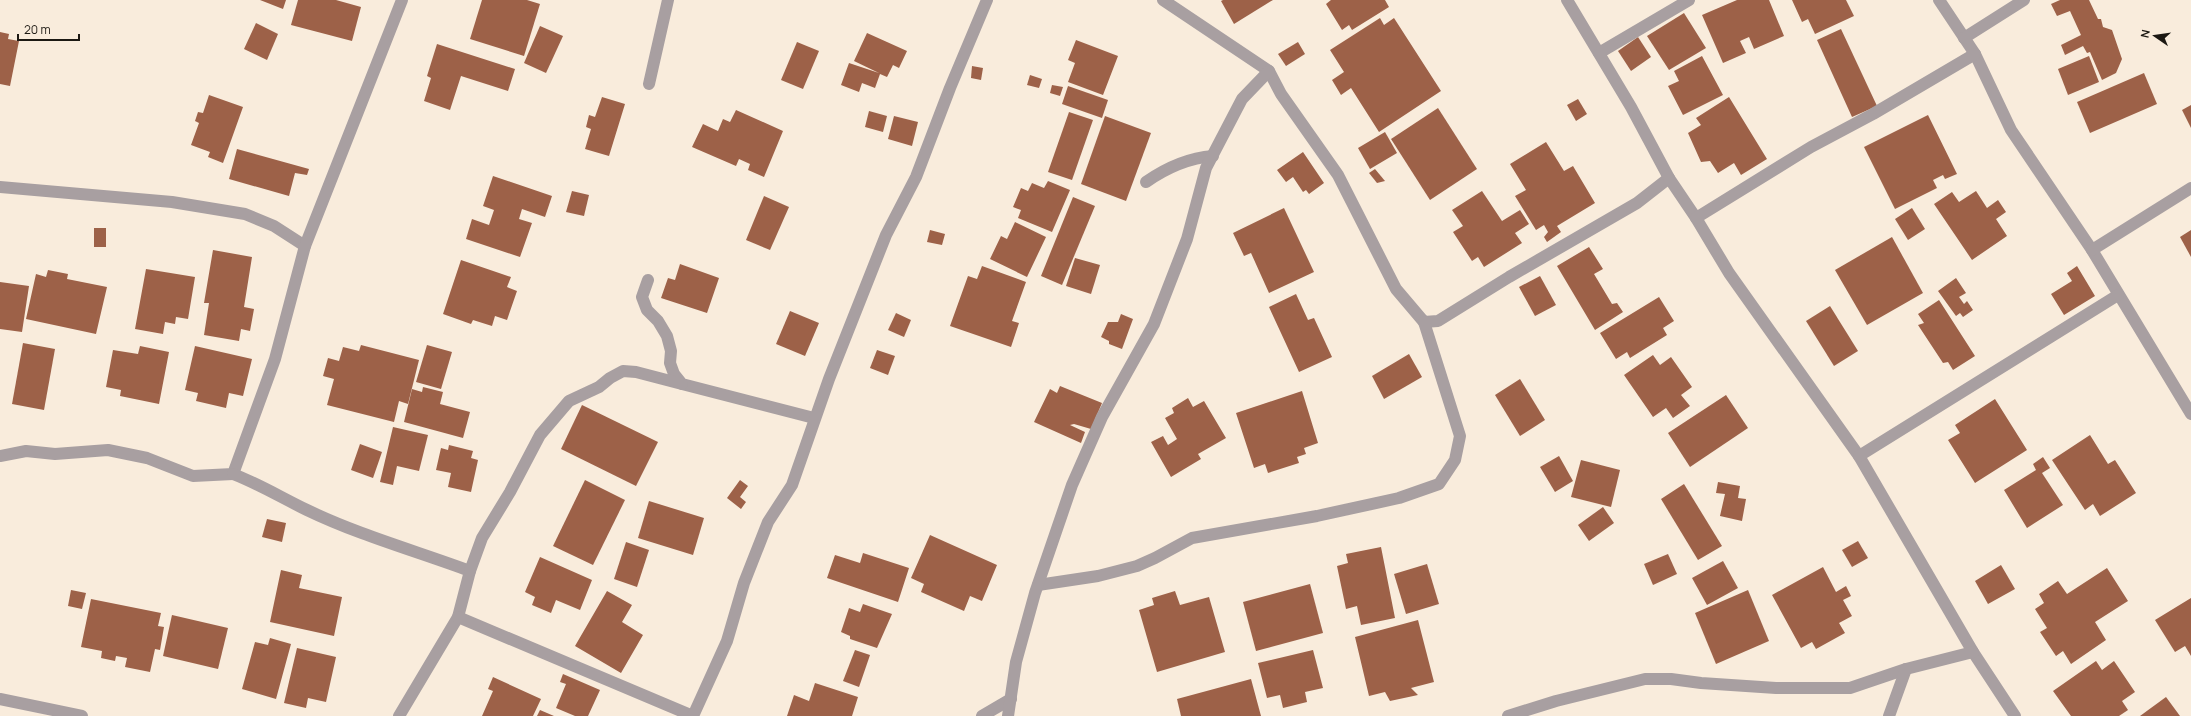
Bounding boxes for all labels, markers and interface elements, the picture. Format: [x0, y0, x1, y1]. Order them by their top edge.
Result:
scale bar [18, 16, 79, 42]
north arrow [2135, 16, 2175, 56]
text: 20 m [24, 21, 51, 38]
text: N [2137, 28, 2153, 39]

